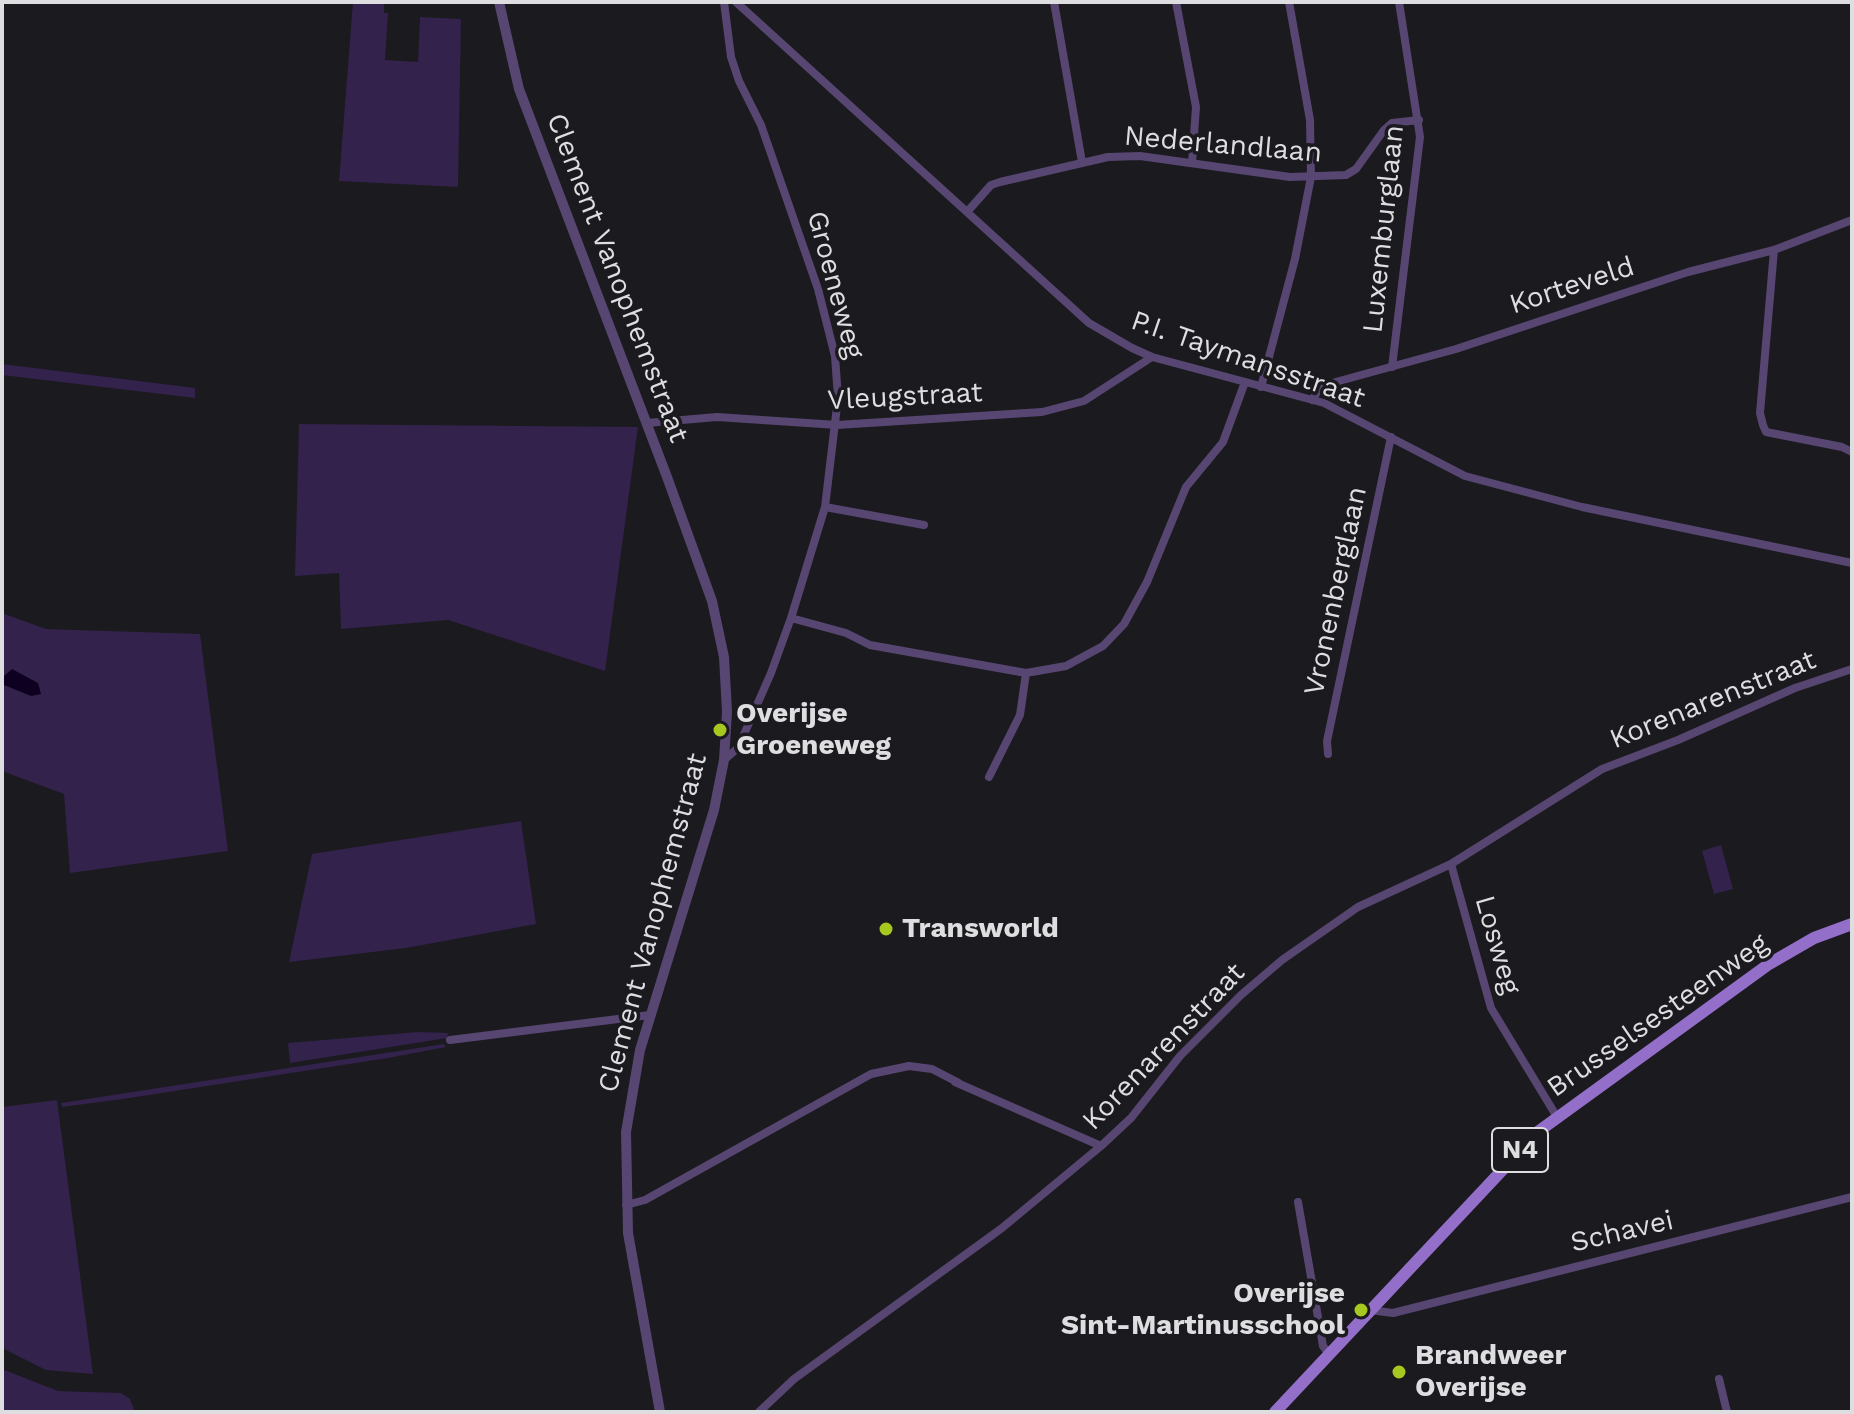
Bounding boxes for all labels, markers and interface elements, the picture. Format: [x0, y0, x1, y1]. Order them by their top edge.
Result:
street label: Clement Vanophemstraat [539, 109, 695, 447]
street label: Nederlandlaan [1123, 120, 1323, 170]
street label: Luxemburglaan [1356, 123, 1412, 335]
street label: Groeneweg [799, 208, 871, 362]
street label: Korteveld [1506, 250, 1638, 322]
street label: P.I. Taymansstraat [1127, 304, 1369, 416]
street label: Vleugstraat [827, 376, 983, 418]
street label: Vronenberglaan [1297, 483, 1375, 699]
street label: Korenarenstraat [1605, 643, 1821, 757]
place label: Overijse Groeneweg [736, 697, 891, 763]
marker: Overijse Groeneweg [711, 721, 729, 739]
street label: Clement Vanophemstraat [592, 750, 714, 1096]
street label: Losweg [1467, 892, 1527, 998]
place label: Transworld [902, 912, 1059, 946]
marker: Transworld [877, 920, 895, 938]
street label: Brusselsesteenweg [1541, 927, 1775, 1105]
street label: Korenarenstraat [1076, 957, 1252, 1137]
road number: N4 [1492, 1128, 1548, 1172]
street label: Schavei [1567, 1204, 1677, 1260]
place label: Overijse Sint-Martinusschool [1061, 1277, 1345, 1343]
marker: Overijse Sint-Martinusschool [1352, 1301, 1370, 1319]
place label: Brandweer Overijse [1415, 1339, 1566, 1405]
marker: Brandweer Overijse [1390, 1363, 1408, 1381]

